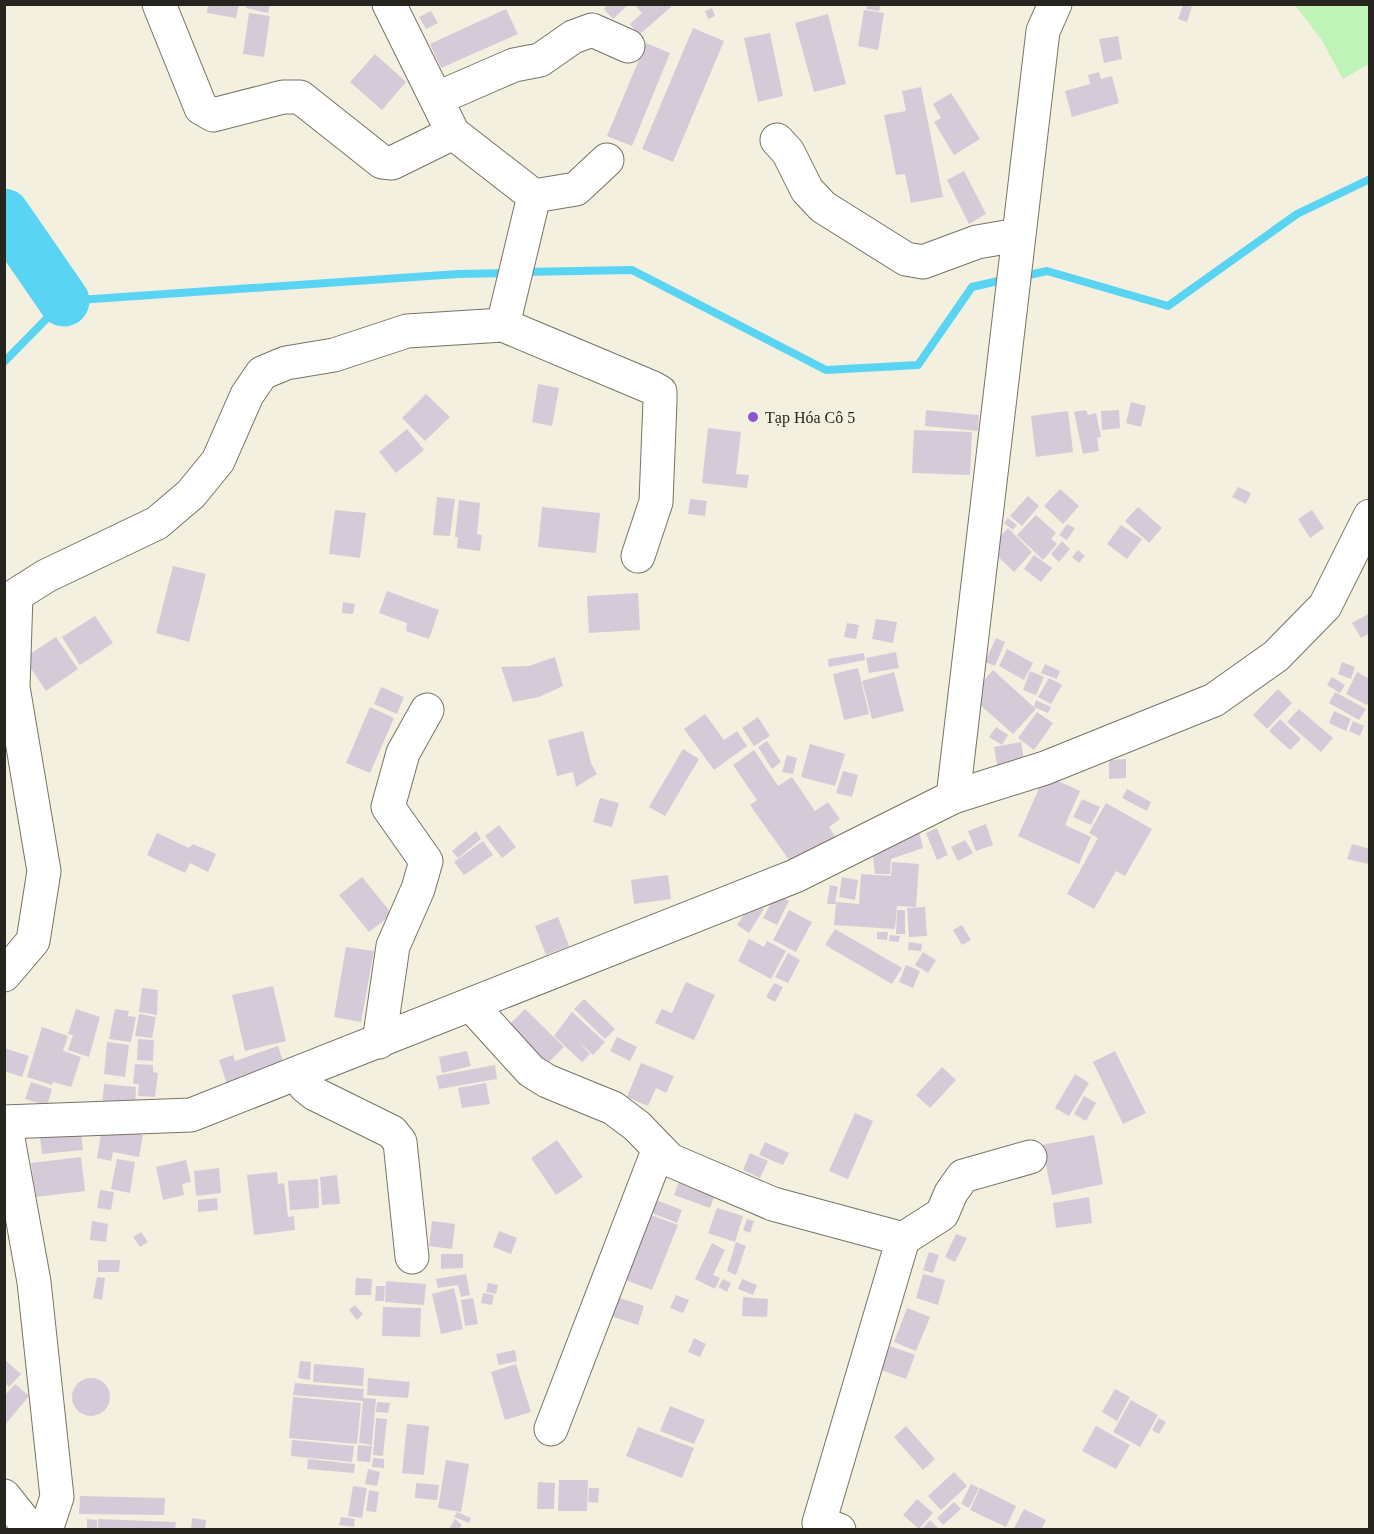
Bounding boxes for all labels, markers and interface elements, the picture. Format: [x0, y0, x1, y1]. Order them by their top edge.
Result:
place label: Tạp Hóa Cô 5 [765, 409, 855, 427]
marker: Tạp Hóa Cô 5 [746, 410, 760, 424]

